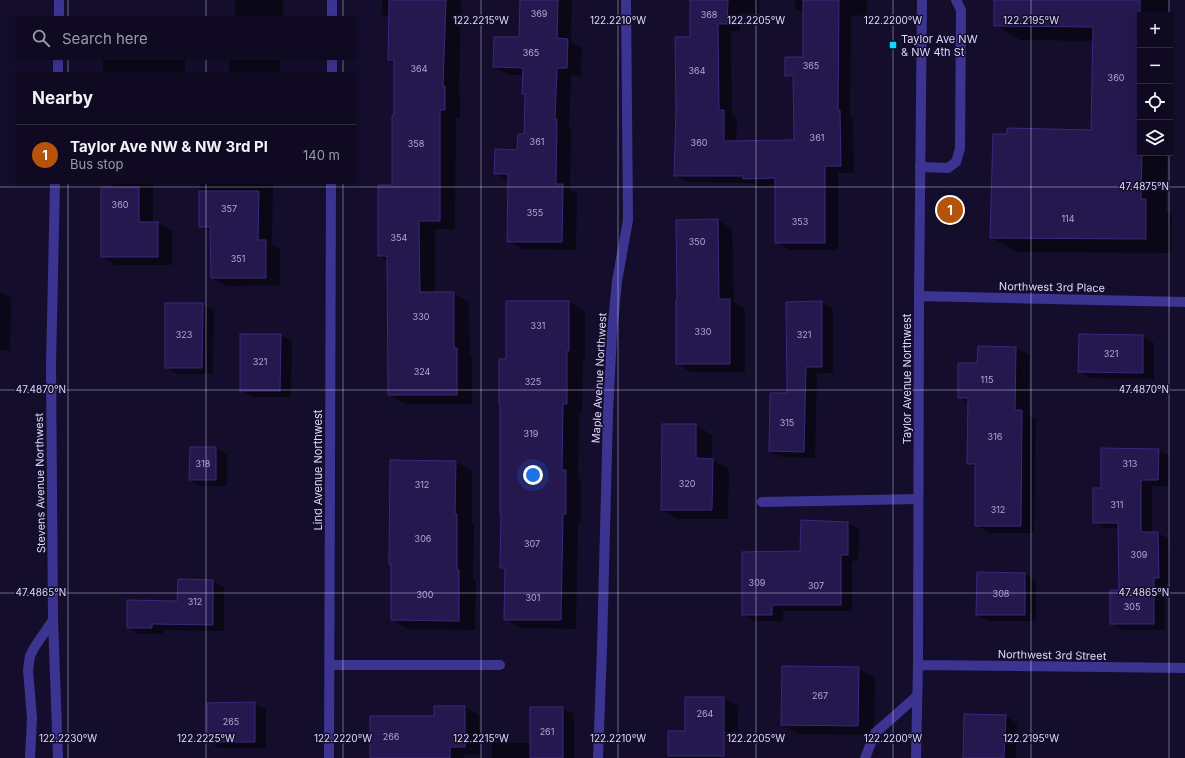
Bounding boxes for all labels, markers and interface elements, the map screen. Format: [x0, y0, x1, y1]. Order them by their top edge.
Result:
house number: 369 [531, 8, 548, 19]
house number: 368 [701, 9, 718, 20]
map controls [1137, 12, 1173, 156]
button: + [1137, 12, 1173, 48]
text: 122.2215°W [453, 14, 509, 26]
text: 122.2210°W [590, 14, 646, 26]
text: 122.2205°W [727, 14, 785, 26]
text: 122.2200°W [864, 14, 922, 26]
text: 122.2195°W [1003, 14, 1059, 26]
search box [16, 16, 356, 60]
icon: search [30, 27, 52, 49]
text: Search here [62, 29, 148, 48]
place label: Taylor Ave NW & NW 4th St [901, 32, 978, 59]
marker: Taylor Ave NW & NW 4th St [888, 40, 898, 50]
house number: 365 [523, 47, 539, 58]
button: − [1137, 48, 1173, 84]
house number: 365 [803, 60, 819, 71]
house number: 364 [411, 63, 428, 74]
house number: 364 [689, 65, 706, 76]
house number: 360 [1108, 72, 1125, 83]
button: locate [1137, 84, 1173, 120]
text: Nearby [32, 88, 93, 108]
button: layers [1137, 120, 1173, 156]
house number: 361 [810, 132, 824, 143]
house number: 361 [530, 136, 544, 147]
text: Taylor Ave NW & NW 3rd Pl [70, 137, 268, 156]
house number: 360 [691, 137, 708, 148]
house number: 358 [408, 138, 425, 149]
text: 1 [42, 147, 48, 163]
text: 140 m [303, 147, 340, 163]
text: Bus stop [70, 156, 123, 172]
text: 47.4875°N [1119, 180, 1169, 192]
pin: 1 [937, 195, 963, 225]
house number: 360 [112, 199, 129, 210]
house number: 357 [221, 203, 237, 214]
house number: 355 [527, 207, 543, 218]
house number: 114 [1061, 213, 1075, 224]
house number: 353 [792, 216, 809, 227]
house number: 354 [391, 232, 408, 243]
house number: 350 [689, 236, 706, 247]
house number: 351 [231, 253, 245, 264]
street label: Northwest 3rd Place [999, 279, 1105, 295]
house number: 330 [413, 311, 430, 322]
street label: Maple Avenue Northwest [589, 312, 609, 444]
street label: Taylor Avenue Northwest [900, 313, 914, 444]
house number: 331 [531, 320, 545, 331]
house number: 330 [695, 326, 712, 337]
house number: 323 [176, 329, 193, 340]
house number: 321 [797, 329, 811, 340]
house number: 321 [1104, 348, 1118, 359]
house number: 321 [253, 356, 267, 367]
house number: 324 [414, 366, 431, 377]
house number: 115 [981, 374, 993, 385]
house number: 325 [525, 376, 541, 387]
text: 47.4870°N [16, 383, 66, 395]
text: 47.4870°N [1119, 383, 1169, 395]
street label: Lind Avenue Northwest [311, 409, 325, 530]
street label: Stevens Avenue Northwest [32, 412, 48, 553]
house number: 315 [780, 417, 794, 428]
house number: 319 [524, 428, 539, 439]
house number: 316 [988, 431, 1003, 442]
house number: 318 [196, 458, 211, 469]
house number: 313 [1123, 458, 1138, 469]
your location [523, 465, 543, 485]
house number: 320 [679, 478, 696, 489]
house number: 312 [415, 479, 429, 490]
house number: 311 [1111, 499, 1123, 510]
house number: 312 [991, 504, 1005, 515]
house number: 306 [415, 533, 432, 544]
house number: 307 [524, 538, 540, 549]
house number: 309 [1131, 549, 1148, 560]
house number: 309 [749, 577, 766, 588]
house number: 307 [808, 580, 824, 591]
text: 47.4865°N [16, 586, 66, 598]
text: 47.4865°N [1119, 586, 1169, 598]
house number: 308 [993, 588, 1010, 599]
house number: 300 [417, 589, 434, 600]
house number: 301 [526, 592, 540, 603]
house number: 312 [188, 596, 202, 607]
house number: 305 [1124, 601, 1140, 612]
street label: Northwest 3rd Street [998, 647, 1107, 663]
house number: 267 [812, 690, 828, 701]
house number: 264 [697, 708, 714, 719]
house number: 265 [223, 716, 239, 727]
house number: 261 [540, 726, 554, 737]
house number: 266 [383, 731, 400, 742]
text: 122.2230°W [39, 732, 97, 744]
text: 122.2225°W [177, 732, 235, 744]
text: 122.2220°W [314, 732, 372, 744]
text: 122.2215°W [453, 732, 509, 744]
text: 122.2210°W [590, 732, 646, 744]
text: 122.2205°W [727, 732, 785, 744]
text: 122.2200°W [864, 732, 922, 744]
text: 122.2195°W [1003, 732, 1059, 744]

